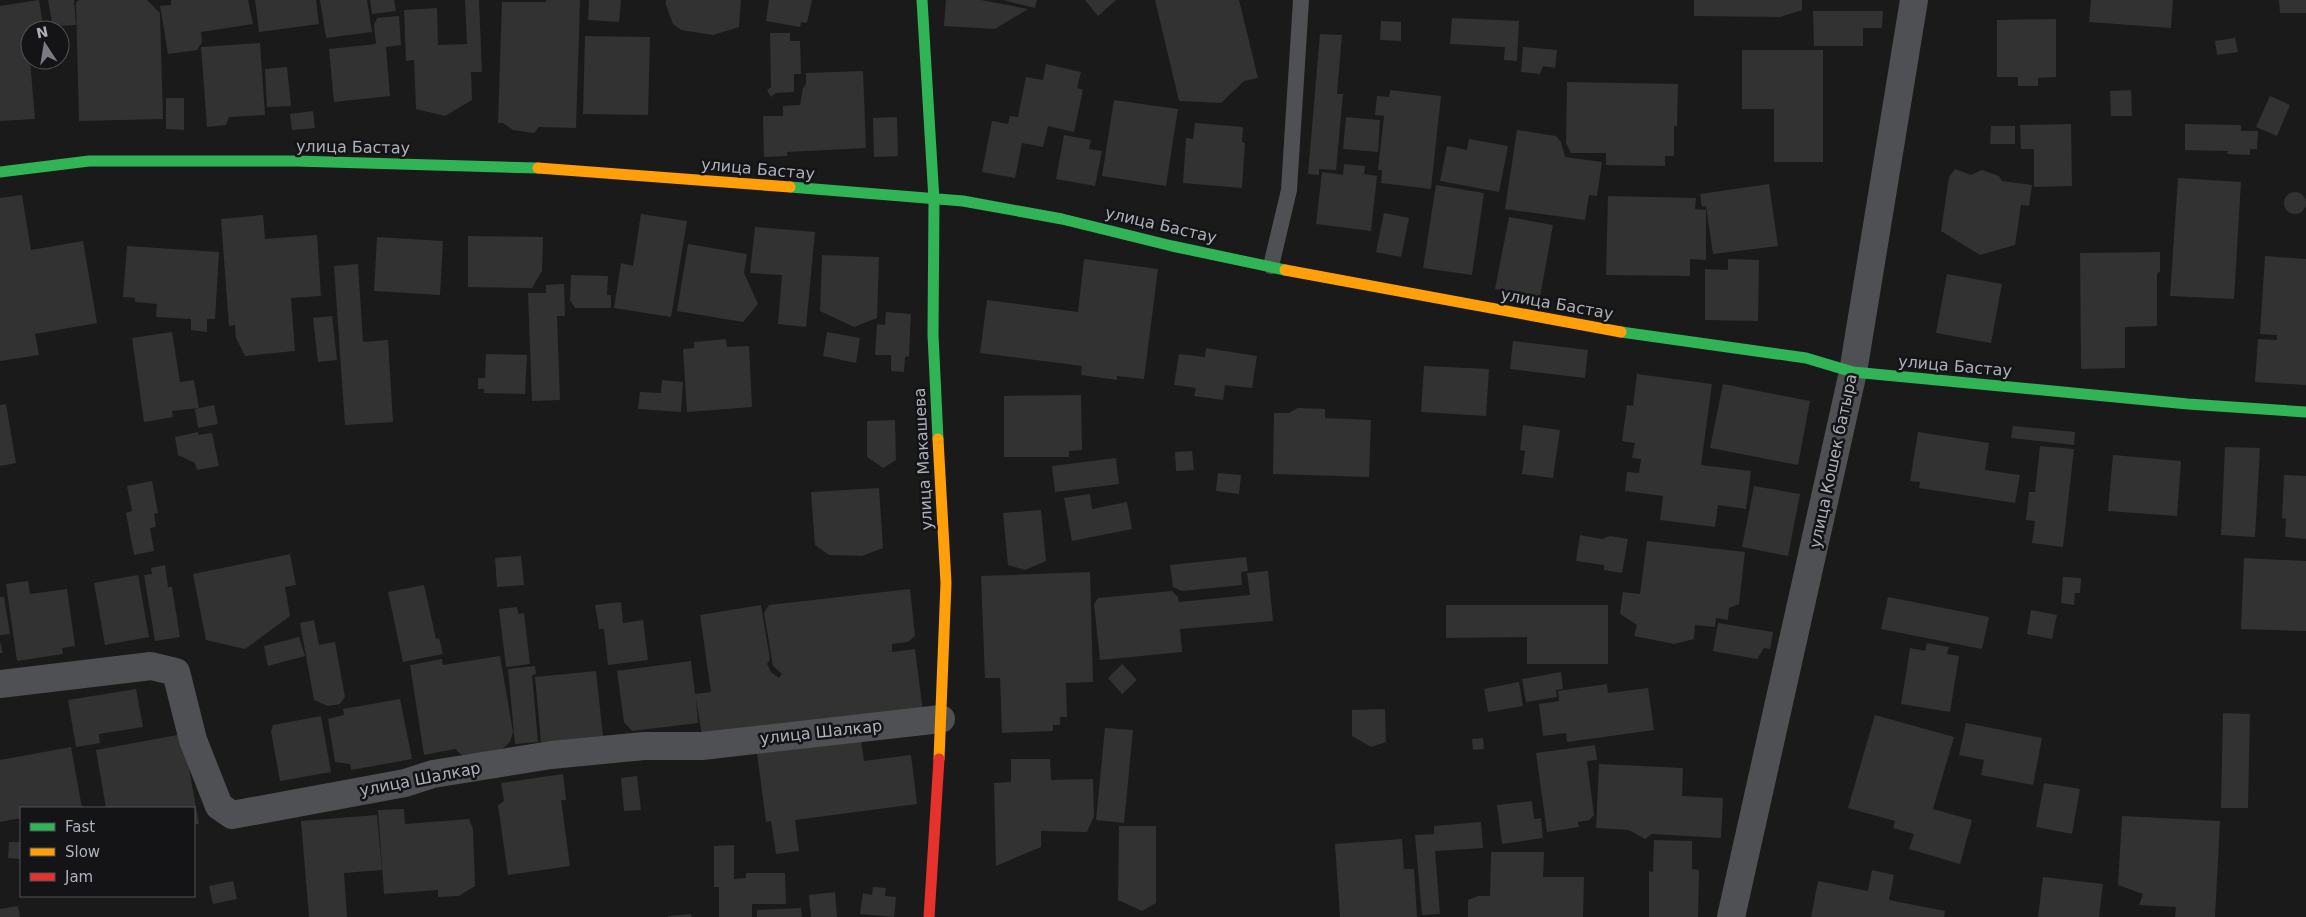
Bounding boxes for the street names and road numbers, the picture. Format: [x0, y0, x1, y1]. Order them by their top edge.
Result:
street label: улица Бастау [296, 137, 410, 157]
street label: улица Бастау [700, 155, 816, 183]
street label: улица Бастау [1103, 203, 1219, 247]
street label: улица Бастау [1499, 285, 1615, 323]
street label: улица Бастау [1897, 352, 2013, 380]
street label: улица Кошек батыра [1805, 372, 1861, 550]
street label: улица Макашева [910, 387, 936, 531]
street label: улица Шалкар [759, 716, 883, 748]
street label: улица Шалкар [358, 758, 482, 800]

